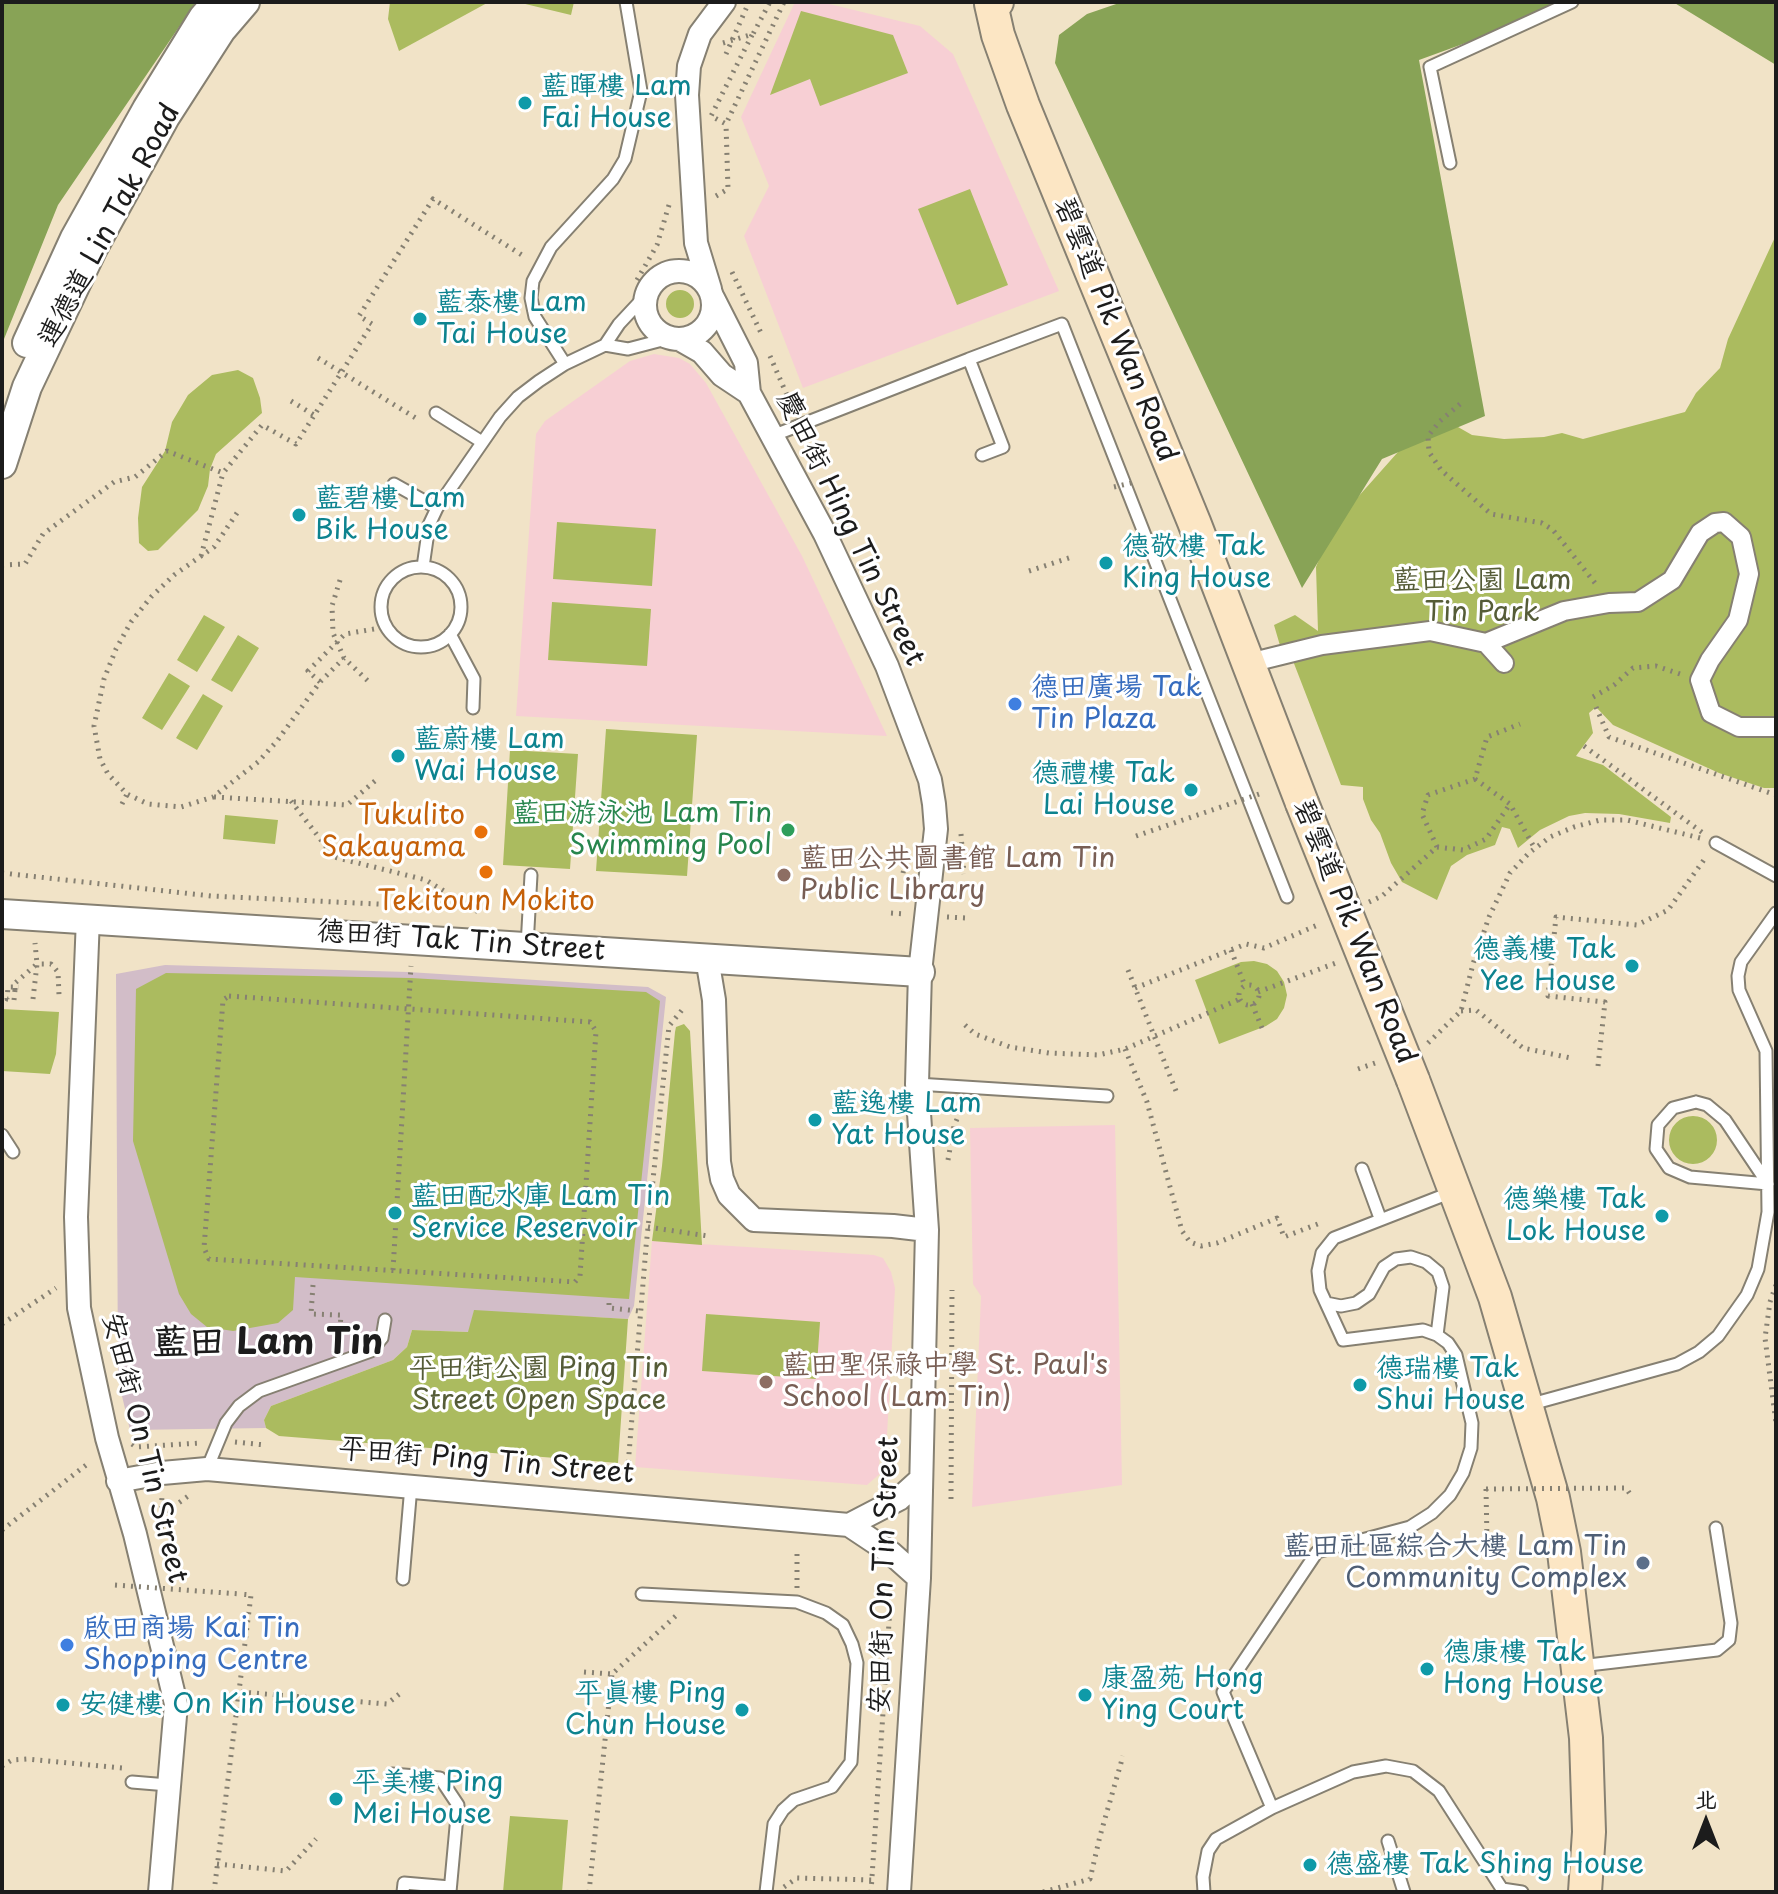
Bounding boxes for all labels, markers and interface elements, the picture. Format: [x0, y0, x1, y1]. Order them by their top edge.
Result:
place label: 藍暉樓 Lam Fai House [541, 70, 692, 136]
marker: 藍暉樓 Lam Fai House [516, 94, 534, 112]
street label: 連德道 Lin Tak Road [32, 99, 188, 353]
street label: 碧雲道 Pik Wan Road [1047, 193, 1183, 467]
place label: 藍泰樓 Lam Tai House [436, 286, 587, 352]
marker: 藍泰樓 Lam Tai House [411, 310, 429, 328]
street label: 慶田街 Hing Tin Street [769, 386, 931, 672]
place label: 藍碧樓 Lam Bik House [315, 482, 466, 548]
marker: 藍碧樓 Lam Bik House [290, 506, 308, 524]
place label: 德敬樓 Tak King House [1122, 530, 1271, 596]
marker: 德敬樓 Tak King House [1097, 554, 1115, 572]
park label: 藍田公園 Lam Tin Park [1393, 564, 1571, 630]
place label: 德田廣場 Tak Tin Plaza [1031, 671, 1202, 737]
marker: 德田廣場 Tak Tin Plaza [1006, 695, 1024, 713]
place label: 藍蔚樓 Lam Wai House [414, 723, 565, 789]
marker: 藍蔚樓 Lam Wai House [389, 747, 407, 765]
place label: 德禮樓 Tak Lai House [1032, 757, 1175, 823]
marker: 德禮樓 Tak Lai House [1182, 781, 1200, 799]
street label: 碧雲道 Pik Wan Road [1286, 795, 1422, 1069]
place label: 藍田游泳池 Lam Tin Swimming Pool [513, 797, 772, 863]
place label: Tukulito Sakayama [321, 799, 465, 865]
marker: 藍田游泳池 Lam Tin Swimming Pool [779, 821, 797, 839]
marker: Tukulito Sakayama [472, 823, 490, 841]
place label: 藍田公共圖書館 Lam Tin Public Library [800, 842, 1115, 908]
marker: Tekitoun Mokito [477, 863, 495, 881]
marker: 藍田公共圖書館 Lam Tin Public Library [775, 866, 793, 884]
place label: Tekitoun Mokito [377, 885, 595, 919]
street label: 德田街 Tak Tin Street [316, 915, 606, 969]
place label: 德義樓 Tak Yee House [1473, 933, 1616, 999]
marker: 德義樓 Tak Yee House [1623, 957, 1641, 975]
place label: 藍逸樓 Lam Yat House [831, 1087, 982, 1153]
marker: 藍逸樓 Lam Yat House [806, 1111, 824, 1129]
place label: 藍田配水庫 Lam Tin Service Reservoir [411, 1180, 670, 1246]
place label: 德樂樓 Tak Lok House [1503, 1183, 1646, 1249]
marker: 藍田配水庫 Lam Tin Service Reservoir [386, 1204, 404, 1222]
marker: 德樂樓 Tak Lok House [1653, 1207, 1671, 1225]
street label: 安田街 On Tin Street [94, 1309, 194, 1587]
district label: 藍田 Lam Tin [153, 1322, 383, 1366]
place label: 藍田聖保祿中學 St. Paul's School (Lam Tin) [782, 1349, 1108, 1415]
park label: 平田街公園 Ping Tin Street Open Space [409, 1352, 669, 1418]
place label: 德瑞樓 Tak Shui House [1376, 1352, 1525, 1418]
marker: 藍田聖保祿中學 St. Paul's School (Lam Tin) [757, 1373, 775, 1391]
marker: 德瑞樓 Tak Shui House [1351, 1376, 1369, 1394]
street label: 平田街 Ping Tin Street [337, 1432, 635, 1492]
street label: 安田街 On Tin Street [863, 1436, 907, 1714]
place label: 藍田社區綜合大樓 Lam Tin Community Complex [1284, 1530, 1627, 1596]
marker: 藍田社區綜合大樓 Lam Tin Community Complex [1634, 1554, 1652, 1572]
place label: 啟田商場 Kai Tin Shopping Centre [83, 1612, 308, 1678]
marker: 啟田商場 Kai Tin Shopping Centre [58, 1636, 76, 1654]
place label: 德康樓 Tak Hong House [1443, 1636, 1604, 1702]
marker: 德康樓 Tak Hong House [1418, 1660, 1436, 1678]
place label: 康盈苑 Hong Ying Court [1101, 1662, 1264, 1728]
place label: 平真樓 Ping Chun House [565, 1677, 726, 1743]
marker: 康盈苑 Hong Ying Court [1076, 1686, 1094, 1704]
place label: 安健樓 On Kin House [79, 1688, 356, 1722]
marker: 安健樓 On Kin House [54, 1696, 72, 1714]
marker: 平真樓 Ping Chun House [733, 1701, 751, 1719]
place label: 平美樓 Ping Mei House [352, 1766, 503, 1832]
text: 北 [1695, 1781, 1717, 1814]
north arrow [1666, 1782, 1746, 1862]
marker: 平美樓 Ping Mei House [327, 1790, 345, 1808]
place label: 德盛樓 Tak Shing House [1326, 1848, 1644, 1882]
marker: 德盛樓 Tak Shing House [1301, 1856, 1319, 1874]

